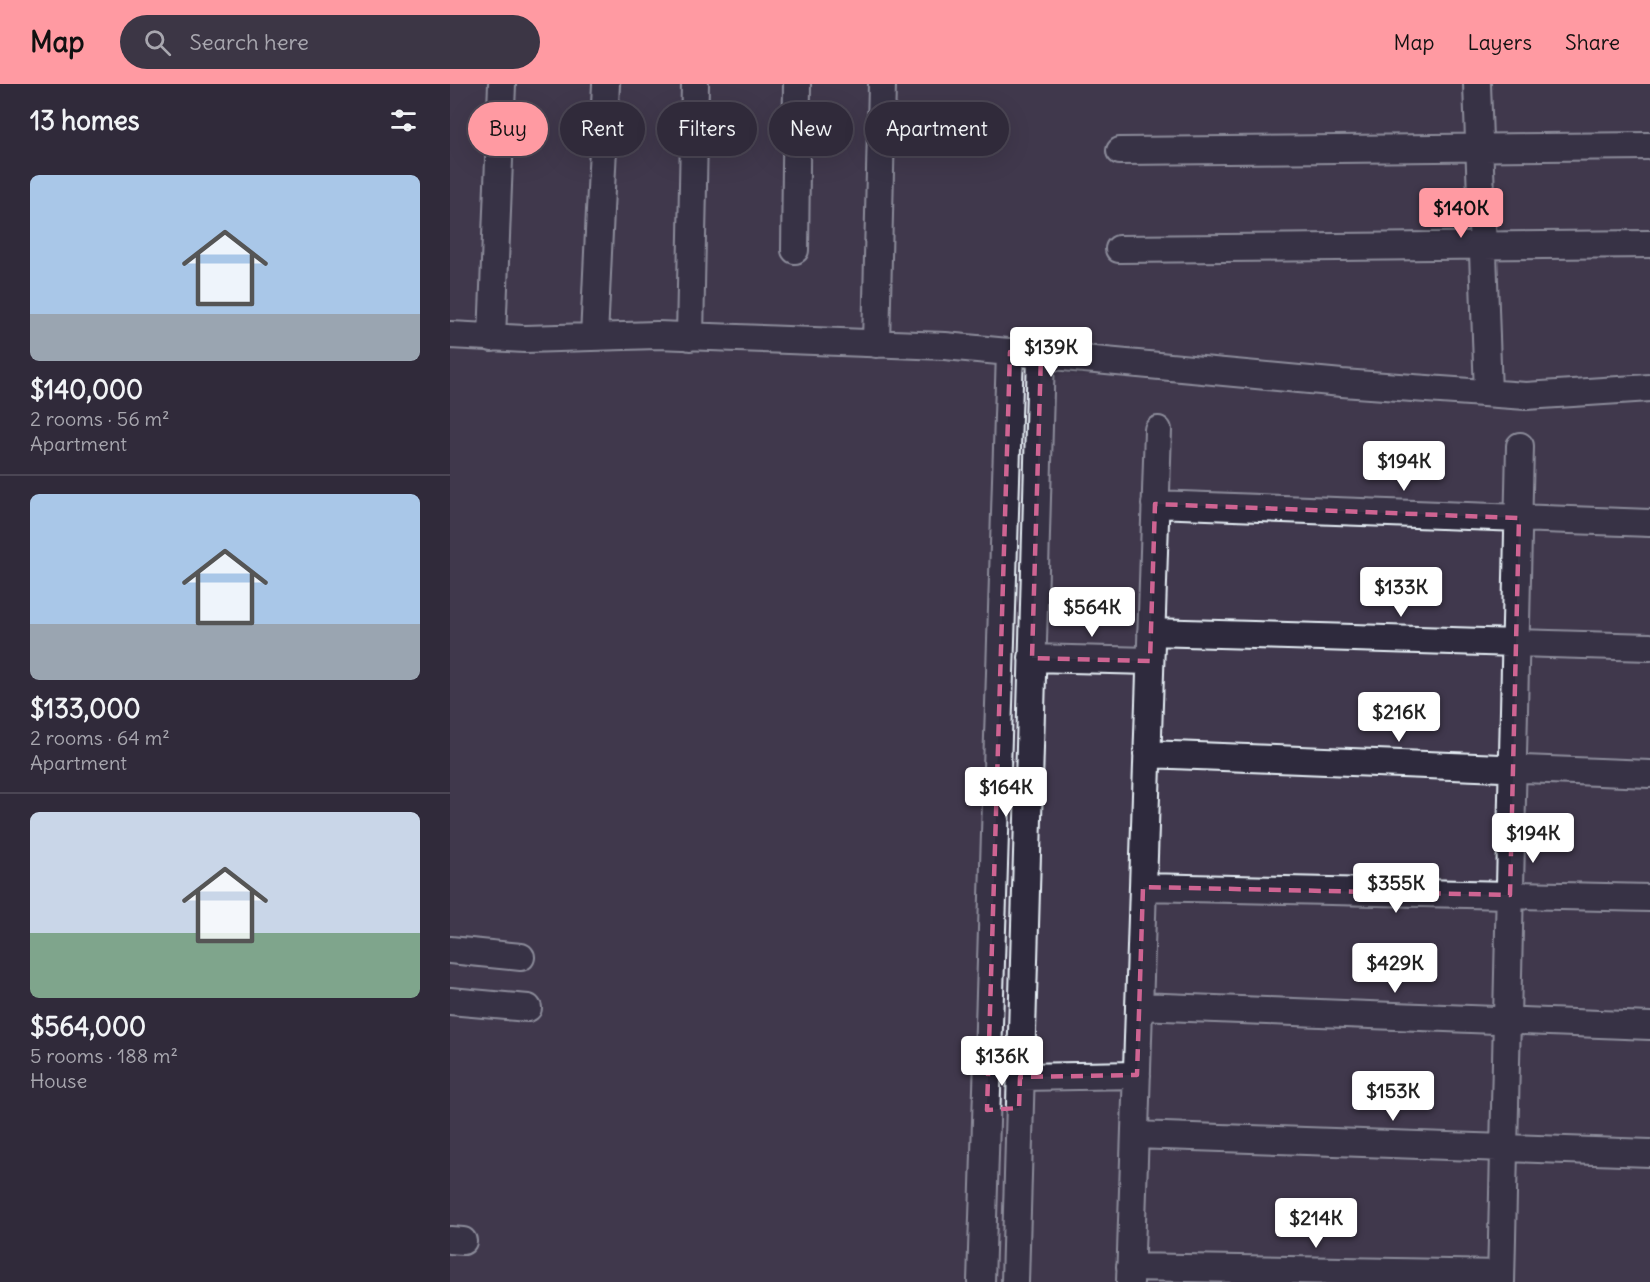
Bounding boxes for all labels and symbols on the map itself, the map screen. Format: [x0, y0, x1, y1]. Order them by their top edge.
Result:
pin: $140K [1419, 188, 1503, 239]
pin: $139K [1009, 327, 1093, 378]
pin: $194K [1362, 441, 1446, 492]
pin: $133K [1359, 567, 1443, 618]
pin: $564K [1050, 587, 1134, 638]
pin: $216K [1357, 692, 1441, 743]
pin: $164K [964, 767, 1048, 818]
pin: $194K [1491, 813, 1575, 864]
pin: $355K [1354, 863, 1438, 914]
pin: $429K [1353, 943, 1437, 994]
pin: $136K [960, 1036, 1044, 1087]
pin: $153K [1351, 1071, 1435, 1122]
pin: $214K [1274, 1198, 1358, 1249]

